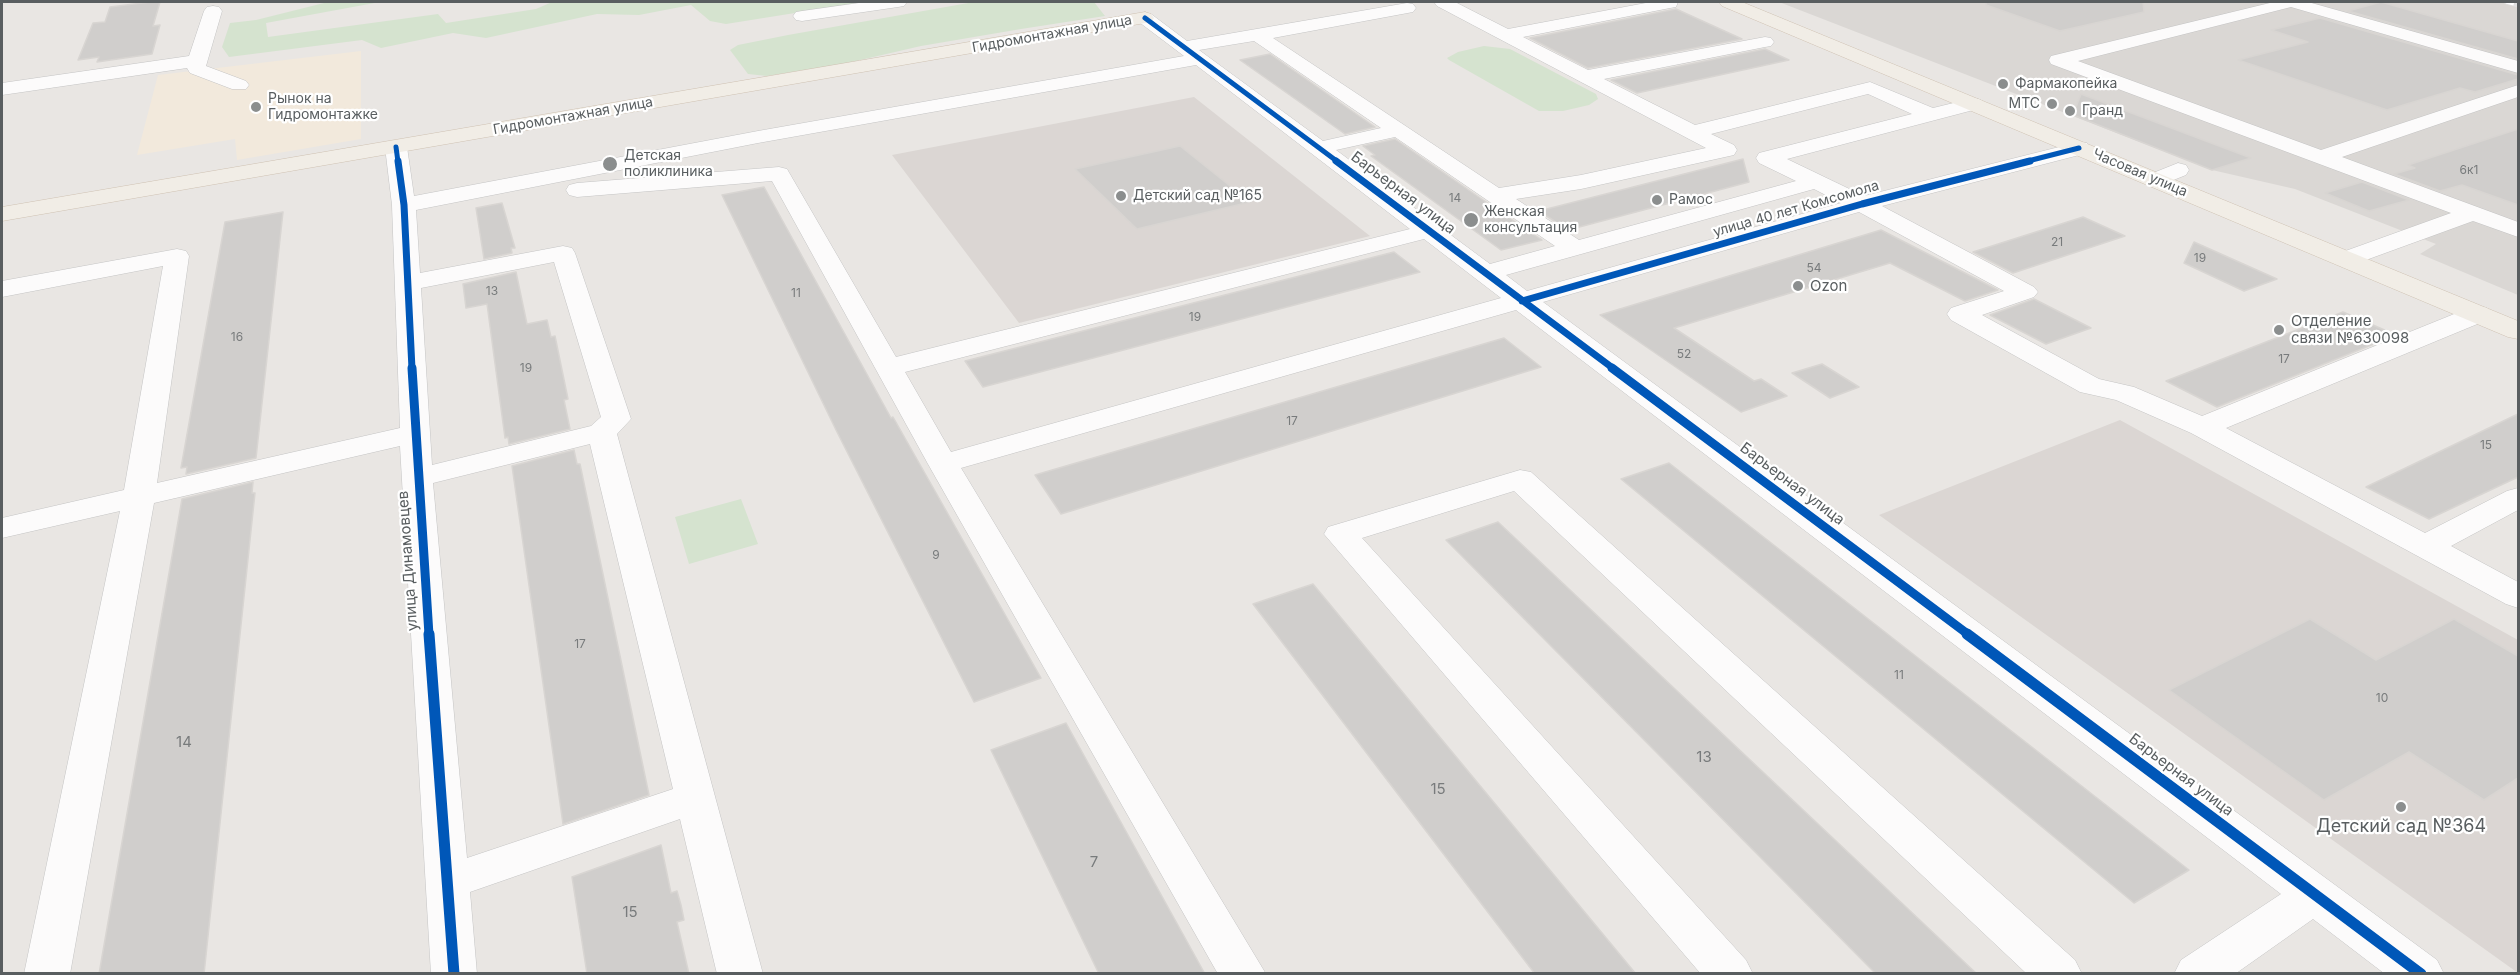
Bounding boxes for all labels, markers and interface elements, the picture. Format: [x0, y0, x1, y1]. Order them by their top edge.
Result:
street label: Гидромонтажная улица [971, 12, 1133, 56]
place label: Фармакопейка [2015, 76, 2117, 92]
marker: Фармакопейка [1996, 77, 2010, 91]
place label: Рынок на Гидромонтажке [268, 91, 378, 124]
street label: Гидромонтажная улица [492, 94, 654, 138]
place label: МТС [2009, 96, 2040, 112]
marker: МТС [2045, 97, 2059, 111]
marker: Рынок на Гидромонтажке [249, 100, 263, 114]
place label: Гранд [2082, 103, 2123, 119]
marker: Гранд [2063, 104, 2077, 118]
street label: Часовая улица [2090, 145, 2190, 201]
place label: Детская поликлиника [624, 148, 713, 180]
street label: Барьерная улица [1347, 148, 1459, 238]
marker: Детская поликлиника [601, 155, 619, 173]
house number: 6к1 [2460, 163, 2478, 177]
street label: улица 40 лет Комсомола [1711, 177, 1881, 241]
place label: Детский сад №165 [1133, 188, 1262, 204]
marker: Детский сад №165 [1114, 189, 1128, 203]
house number: 14 [1449, 191, 1461, 205]
place label: Рамос [1669, 192, 1713, 208]
marker: Рамос [1650, 193, 1664, 207]
place label: Женская консультация [1484, 204, 1577, 237]
marker: Женская консультация [1462, 211, 1480, 229]
house number: 21 [2051, 235, 2063, 249]
house number: 19 [2194, 251, 2206, 265]
house number: 54 [1806, 261, 1822, 275]
place label: Ozon [1810, 277, 1847, 295]
marker: Ozon [1791, 279, 1805, 293]
house number: 13 [486, 284, 498, 298]
house number: 11 [791, 286, 801, 300]
house number: 19 [1189, 310, 1201, 324]
place label: Отделение связи №630098 [2291, 312, 2409, 347]
marker: Отделение связи №630098 [2272, 323, 2286, 337]
house number: 16 [231, 330, 243, 344]
house number: 52 [1677, 347, 1691, 361]
house number: 17 [2278, 352, 2290, 366]
house number: 19 [520, 361, 532, 375]
house number: 17 [1286, 414, 1298, 428]
house number: 15 [2480, 438, 2492, 452]
street label: Барьерная улица [1736, 439, 1848, 529]
street label: улица Динамовцев [394, 490, 422, 632]
house number: 9 [932, 548, 940, 562]
house number: 17 [574, 637, 586, 651]
house number: 11 [1894, 668, 1904, 682]
house number: 10 [2376, 691, 2388, 705]
street label: Барьерная улица [2125, 730, 2237, 820]
house number: 14 [176, 733, 192, 751]
house number: 13 [1696, 748, 1712, 766]
house number: 15 [1430, 780, 1446, 798]
marker: Детский сад №364 [2394, 800, 2408, 814]
place label: Детский сад №364 [2316, 816, 2486, 838]
house number: 7 [1090, 853, 1098, 871]
house number: 15 [622, 903, 638, 921]

